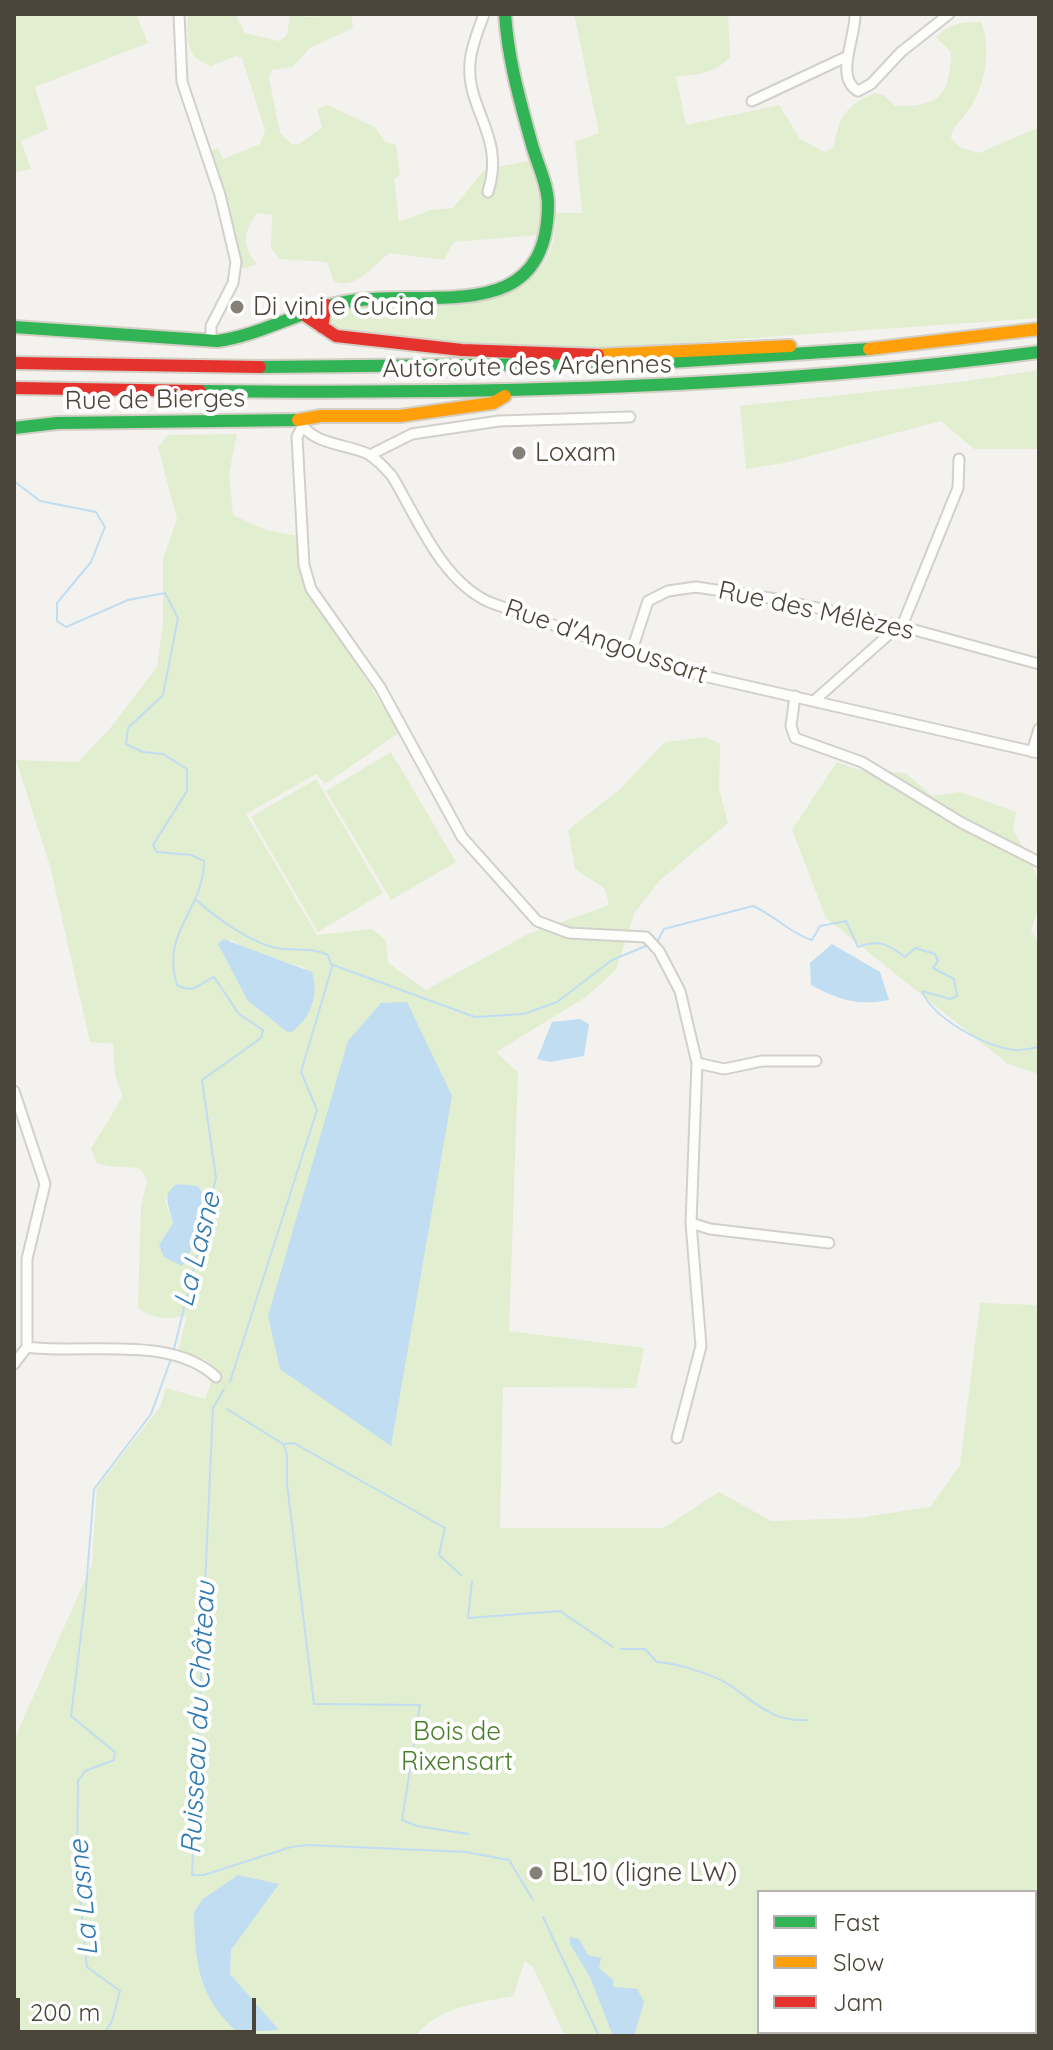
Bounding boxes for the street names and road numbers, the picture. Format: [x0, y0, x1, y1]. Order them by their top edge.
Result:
street label: Autoroute des Ardennes [382, 349, 672, 385]
street label: Rue de Bierges [64, 383, 246, 417]
street label: Rue des Mélèzes [715, 575, 917, 647]
street label: Rue d'Angoussart [501, 593, 711, 691]

